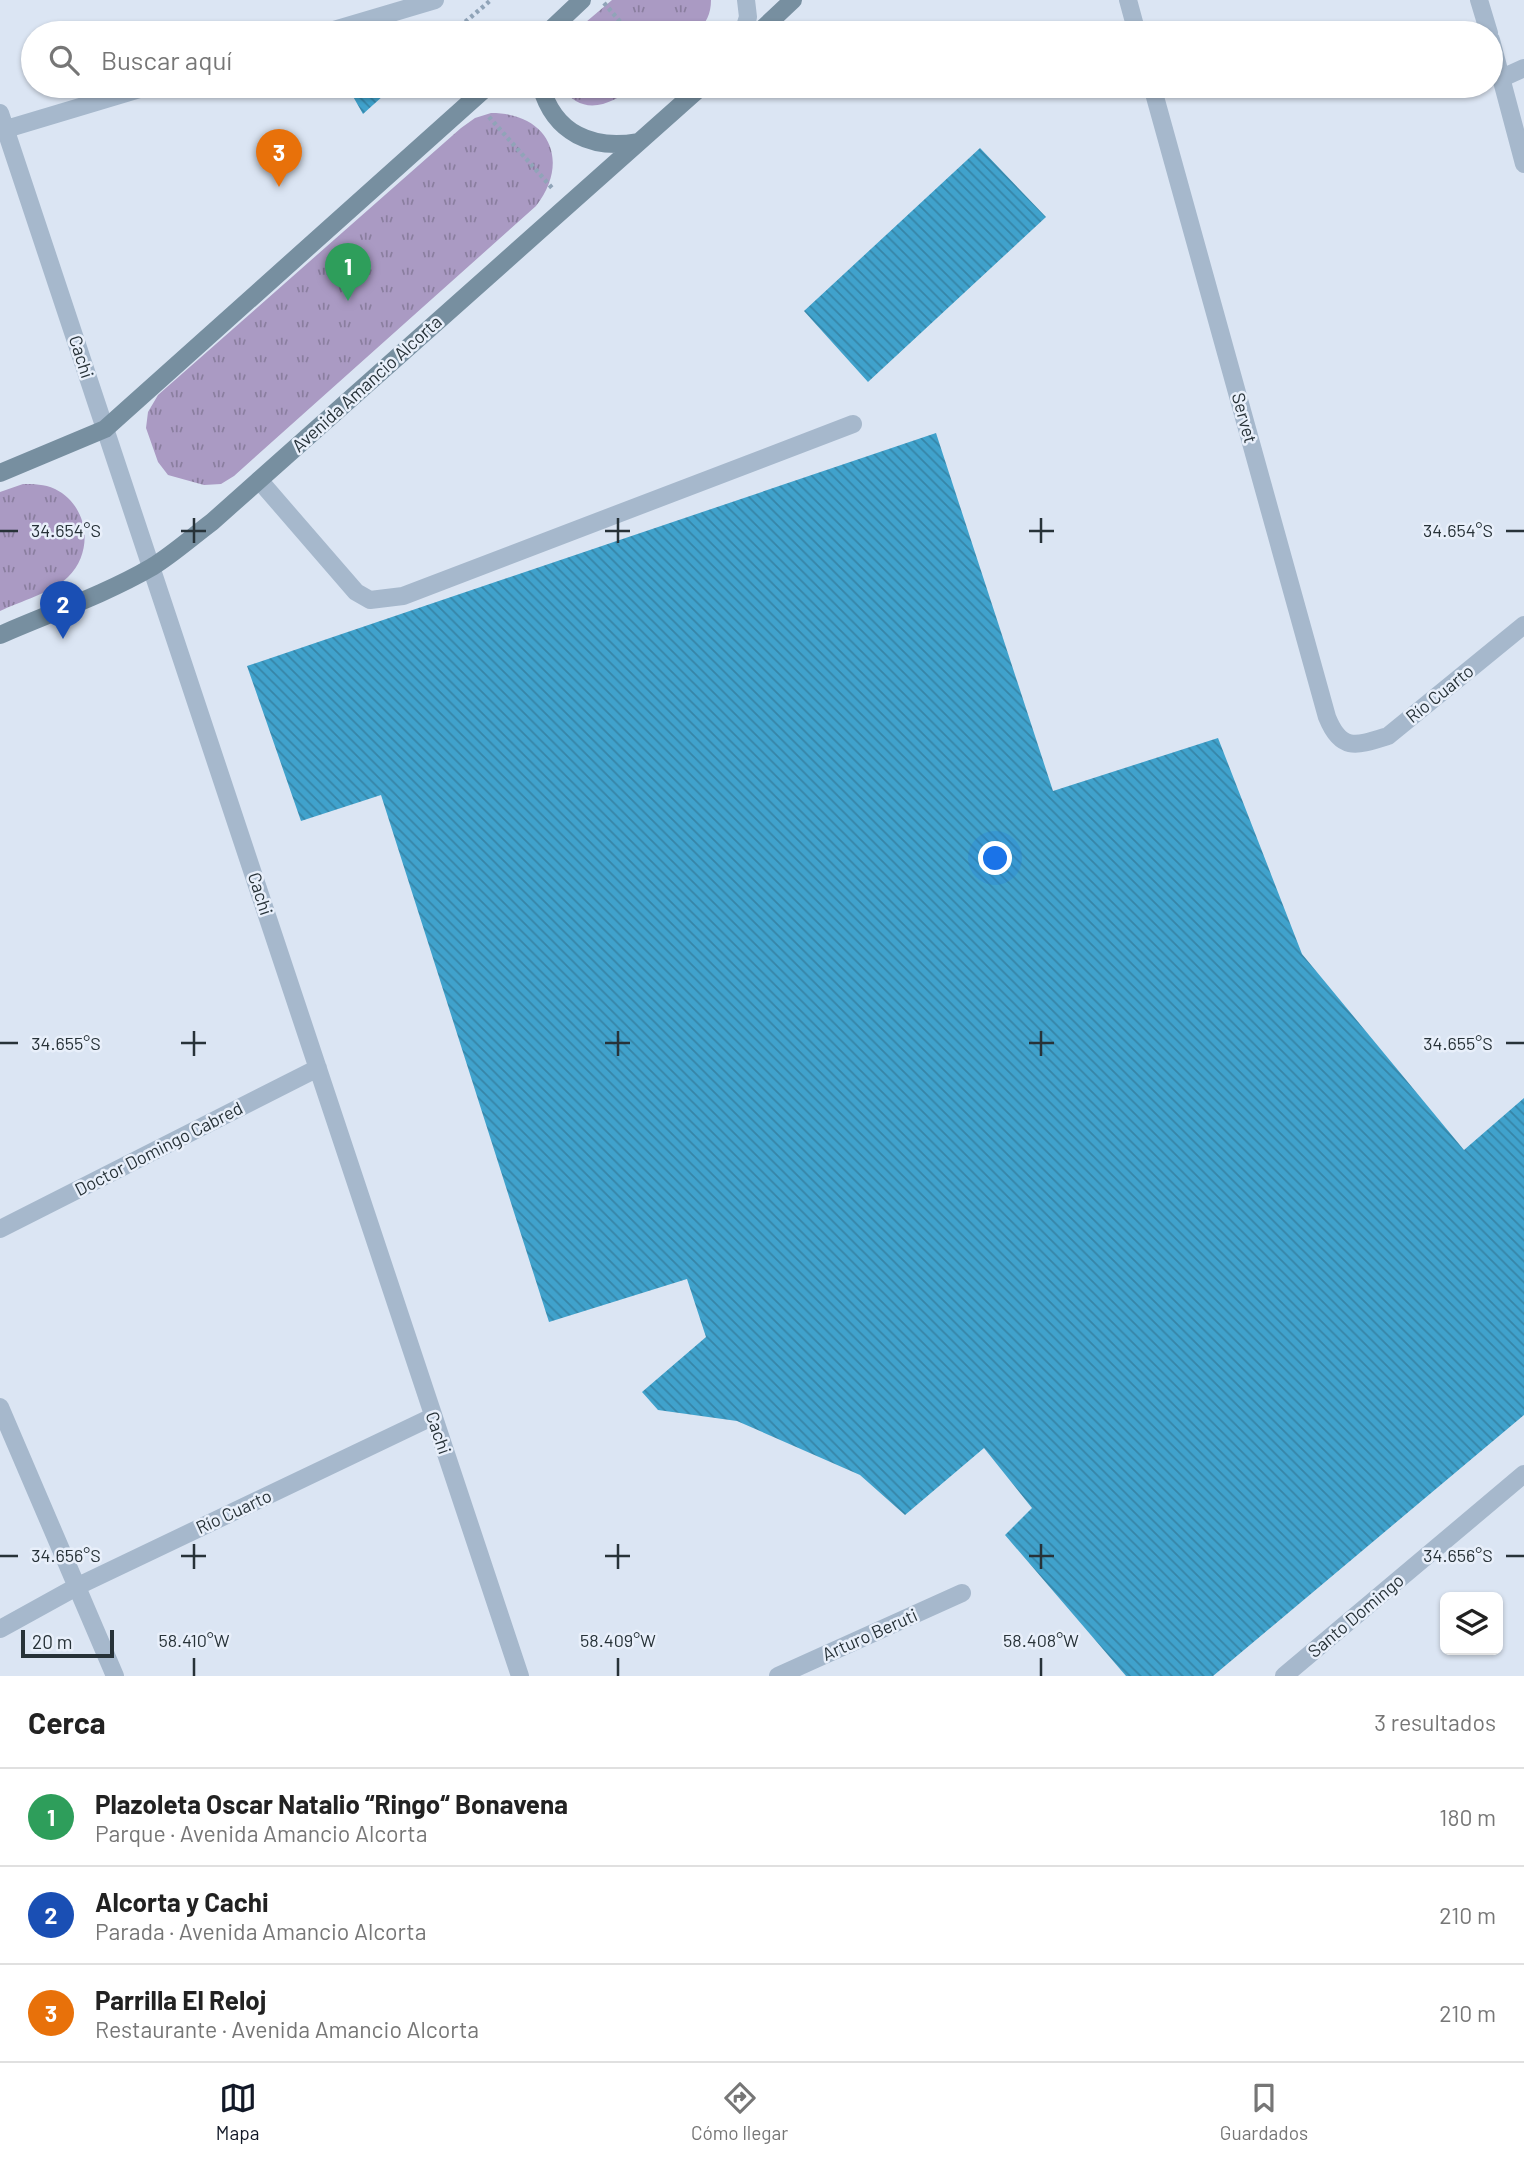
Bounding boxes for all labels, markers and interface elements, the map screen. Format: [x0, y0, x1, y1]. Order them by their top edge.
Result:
search box [21, 21, 1503, 98]
icon: search [45, 41, 83, 79]
text: Buscar aquí [101, 44, 232, 75]
pin: 3 [256, 129, 302, 187]
pin: 1 [325, 243, 371, 301]
street label: Avenida Amancio Alcorta [287, 310, 446, 456]
street label: Cachi [65, 333, 99, 381]
street label: Servet [1228, 390, 1262, 445]
text: 34.654°S [31, 519, 101, 541]
text: 34.654°S [1423, 519, 1493, 541]
pin: 2 [40, 581, 86, 639]
street label: Río Cuarto [1401, 659, 1478, 727]
your location [978, 841, 1012, 875]
street label: Cachi [244, 870, 278, 918]
text: 34.655°S [31, 1032, 101, 1054]
text: 34.655°S [1423, 1032, 1493, 1054]
street label: Doctor Domingo Cabred [71, 1096, 246, 1200]
street label: Cachi [421, 1408, 456, 1457]
street label: Río Cuarto [192, 1484, 275, 1538]
text: 34.656°S [31, 1544, 101, 1566]
text: 34.656°S [1423, 1544, 1493, 1566]
street label: Santo Domingo [1303, 1569, 1408, 1662]
map controls [1440, 1592, 1503, 1655]
button: layers [1440, 1592, 1503, 1655]
street label: Arturo Beruti [819, 1603, 921, 1665]
scale bar [21, 1627, 114, 1659]
text: 58.410°W [158, 1629, 230, 1651]
text: 58.409°W [580, 1629, 656, 1651]
text: 58.408°W [1003, 1629, 1079, 1651]
text: 20 m [32, 1630, 72, 1653]
text: Cerca [28, 1704, 106, 1740]
text: 3 resultados [1374, 1708, 1496, 1736]
text: Plazoleta Oscar Natalio “Ringo“ Bonavena [95, 1788, 568, 1819]
text: 1 [47, 1803, 55, 1831]
text: 180 m [1439, 1803, 1496, 1831]
text: Parque · Avenida Amancio Alcorta [95, 1819, 427, 1847]
text: Alcorta y Cachi [95, 1886, 269, 1917]
text: 2 [45, 1901, 57, 1929]
text: 210 m [1439, 1901, 1496, 1929]
text: Parada · Avenida Amancio Alcorta [95, 1917, 426, 1945]
text: Parrilla El Reloj [95, 1984, 266, 2015]
text: 3 [45, 1999, 57, 2027]
text: 210 m [1439, 1999, 1496, 2027]
text: Restaurante · Avenida Amancio Alcorta [95, 2015, 479, 2043]
tab: Mapa [216, 2079, 259, 2144]
tab: Cómo llegar [691, 2079, 788, 2144]
tab: Guardados [1220, 2079, 1308, 2144]

